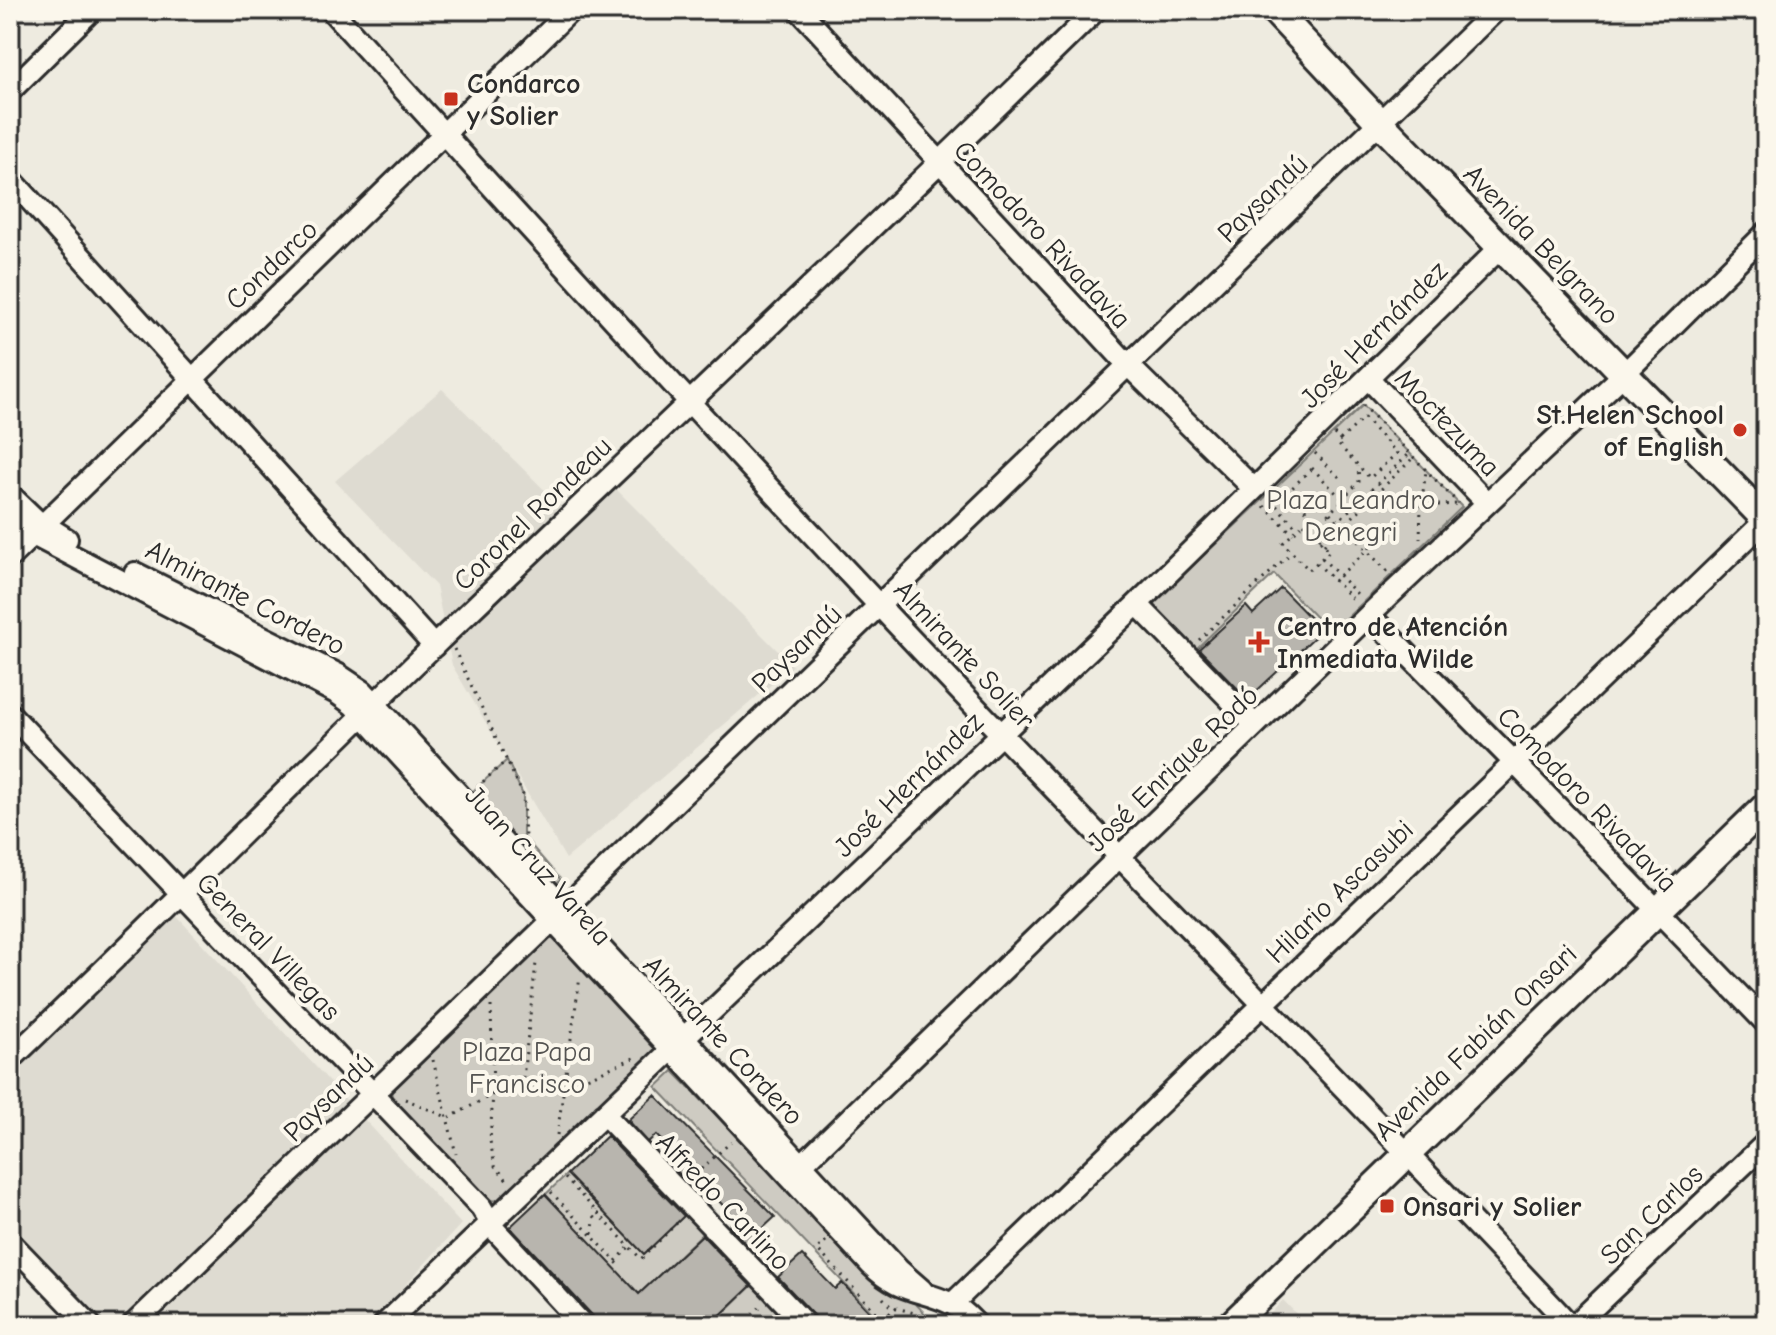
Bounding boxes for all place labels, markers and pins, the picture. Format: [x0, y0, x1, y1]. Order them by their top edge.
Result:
place label: Condarco y Solier [467, 68, 580, 132]
marker: Condarco y Solier [442, 90, 460, 108]
place label: St.Helen School of English [1536, 399, 1724, 463]
marker: St.Helen School of English [1731, 421, 1749, 439]
place label: Centro de Atención Inmediata Wilde [1277, 611, 1508, 675]
marker: Centro de Atención Inmediata Wilde [1248, 631, 1270, 653]
place label: Onsari y Solier [1403, 1191, 1582, 1223]
marker: Onsari y Solier [1378, 1197, 1396, 1215]

